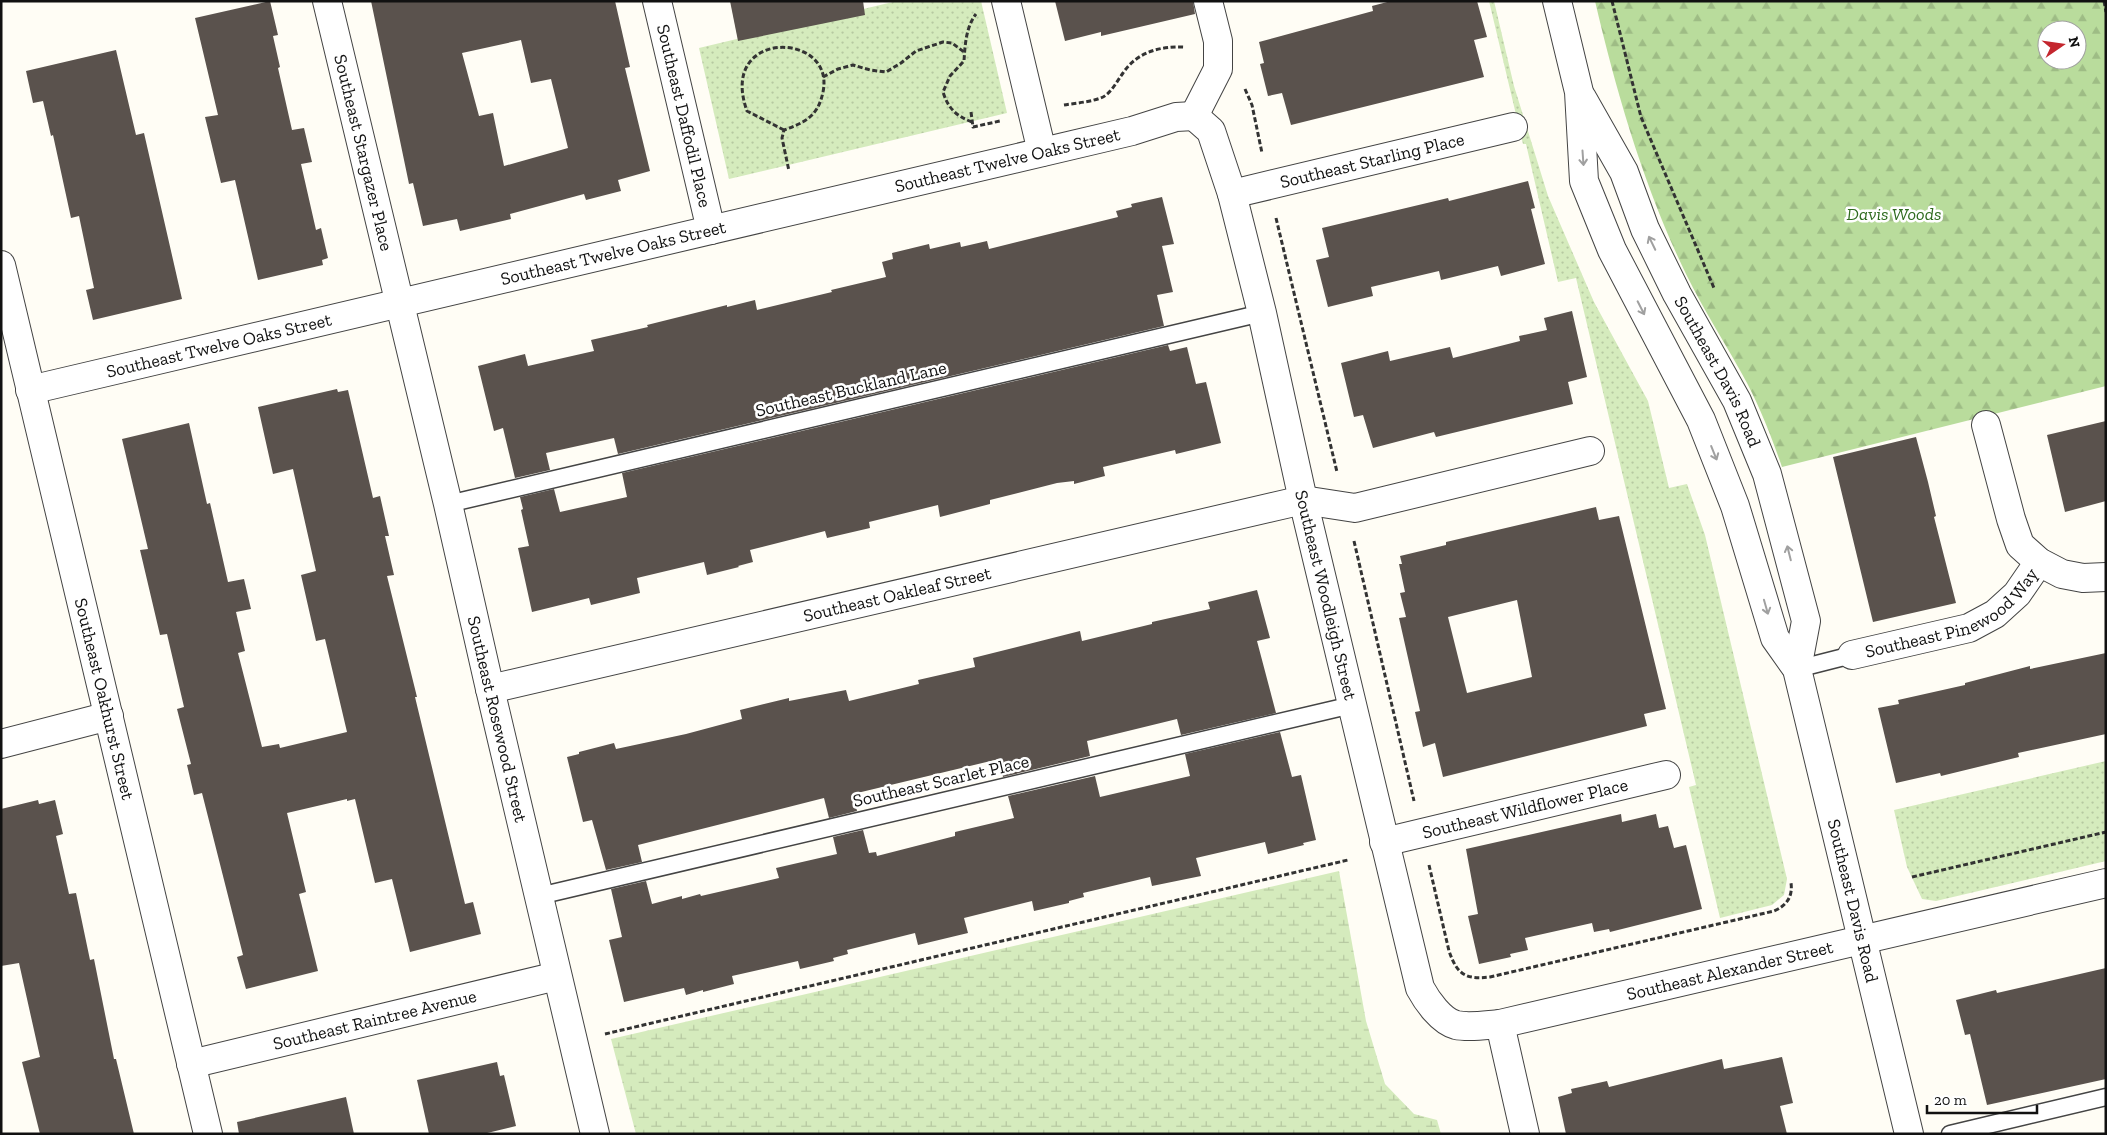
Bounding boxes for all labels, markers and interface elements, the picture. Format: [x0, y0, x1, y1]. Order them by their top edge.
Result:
north arrow [2037, 20, 2087, 70]
street label: Southeast Daffodil Place [652, 22, 716, 210]
text: N [2065, 35, 2084, 50]
street label: Southeast Stargazer Place [329, 52, 398, 253]
street label: Southeast Twelve Oaks Street [893, 123, 1123, 197]
street label: Southeast Starling Place [1278, 128, 1466, 193]
one-way arrow [1578, 150, 1587, 166]
park label: Davis Woods [1847, 203, 1941, 225]
street label: Southeast Twelve Oaks Street [498, 216, 728, 290]
one-way arrow [1647, 236, 1656, 251]
street label: Southeast Davis Road [1669, 292, 1766, 450]
one-way arrow [1637, 300, 1646, 315]
street label: Southeast Twelve Oaks Street [104, 308, 334, 383]
street label: Southeast Buckland Lane [753, 356, 949, 422]
one-way arrow [1710, 445, 1720, 460]
street label: Southeast Woodleigh Street [1290, 488, 1362, 702]
one-way arrow [1783, 546, 1793, 562]
street label: Southeast Oakleaf Street [801, 562, 993, 627]
street label: Southeast Pinewood Way [1863, 563, 2043, 663]
street label: Southeast Oakhurst Street [70, 596, 139, 802]
one-way arrow [1761, 599, 1771, 615]
street label: Southeast Rosewood Street [463, 614, 532, 825]
street label: Southeast Scarlet Place [851, 750, 1031, 812]
street label: Southeast Wildflower Place [1420, 773, 1630, 844]
street label: Southeast Davis Road [1823, 817, 1883, 985]
street label: Southeast Alexander Street [1624, 936, 1836, 1005]
street label: Southeast Raintree Avenue [271, 985, 479, 1055]
scale bar [1927, 1082, 2037, 1114]
text: 20 m [1934, 1091, 1967, 1109]

